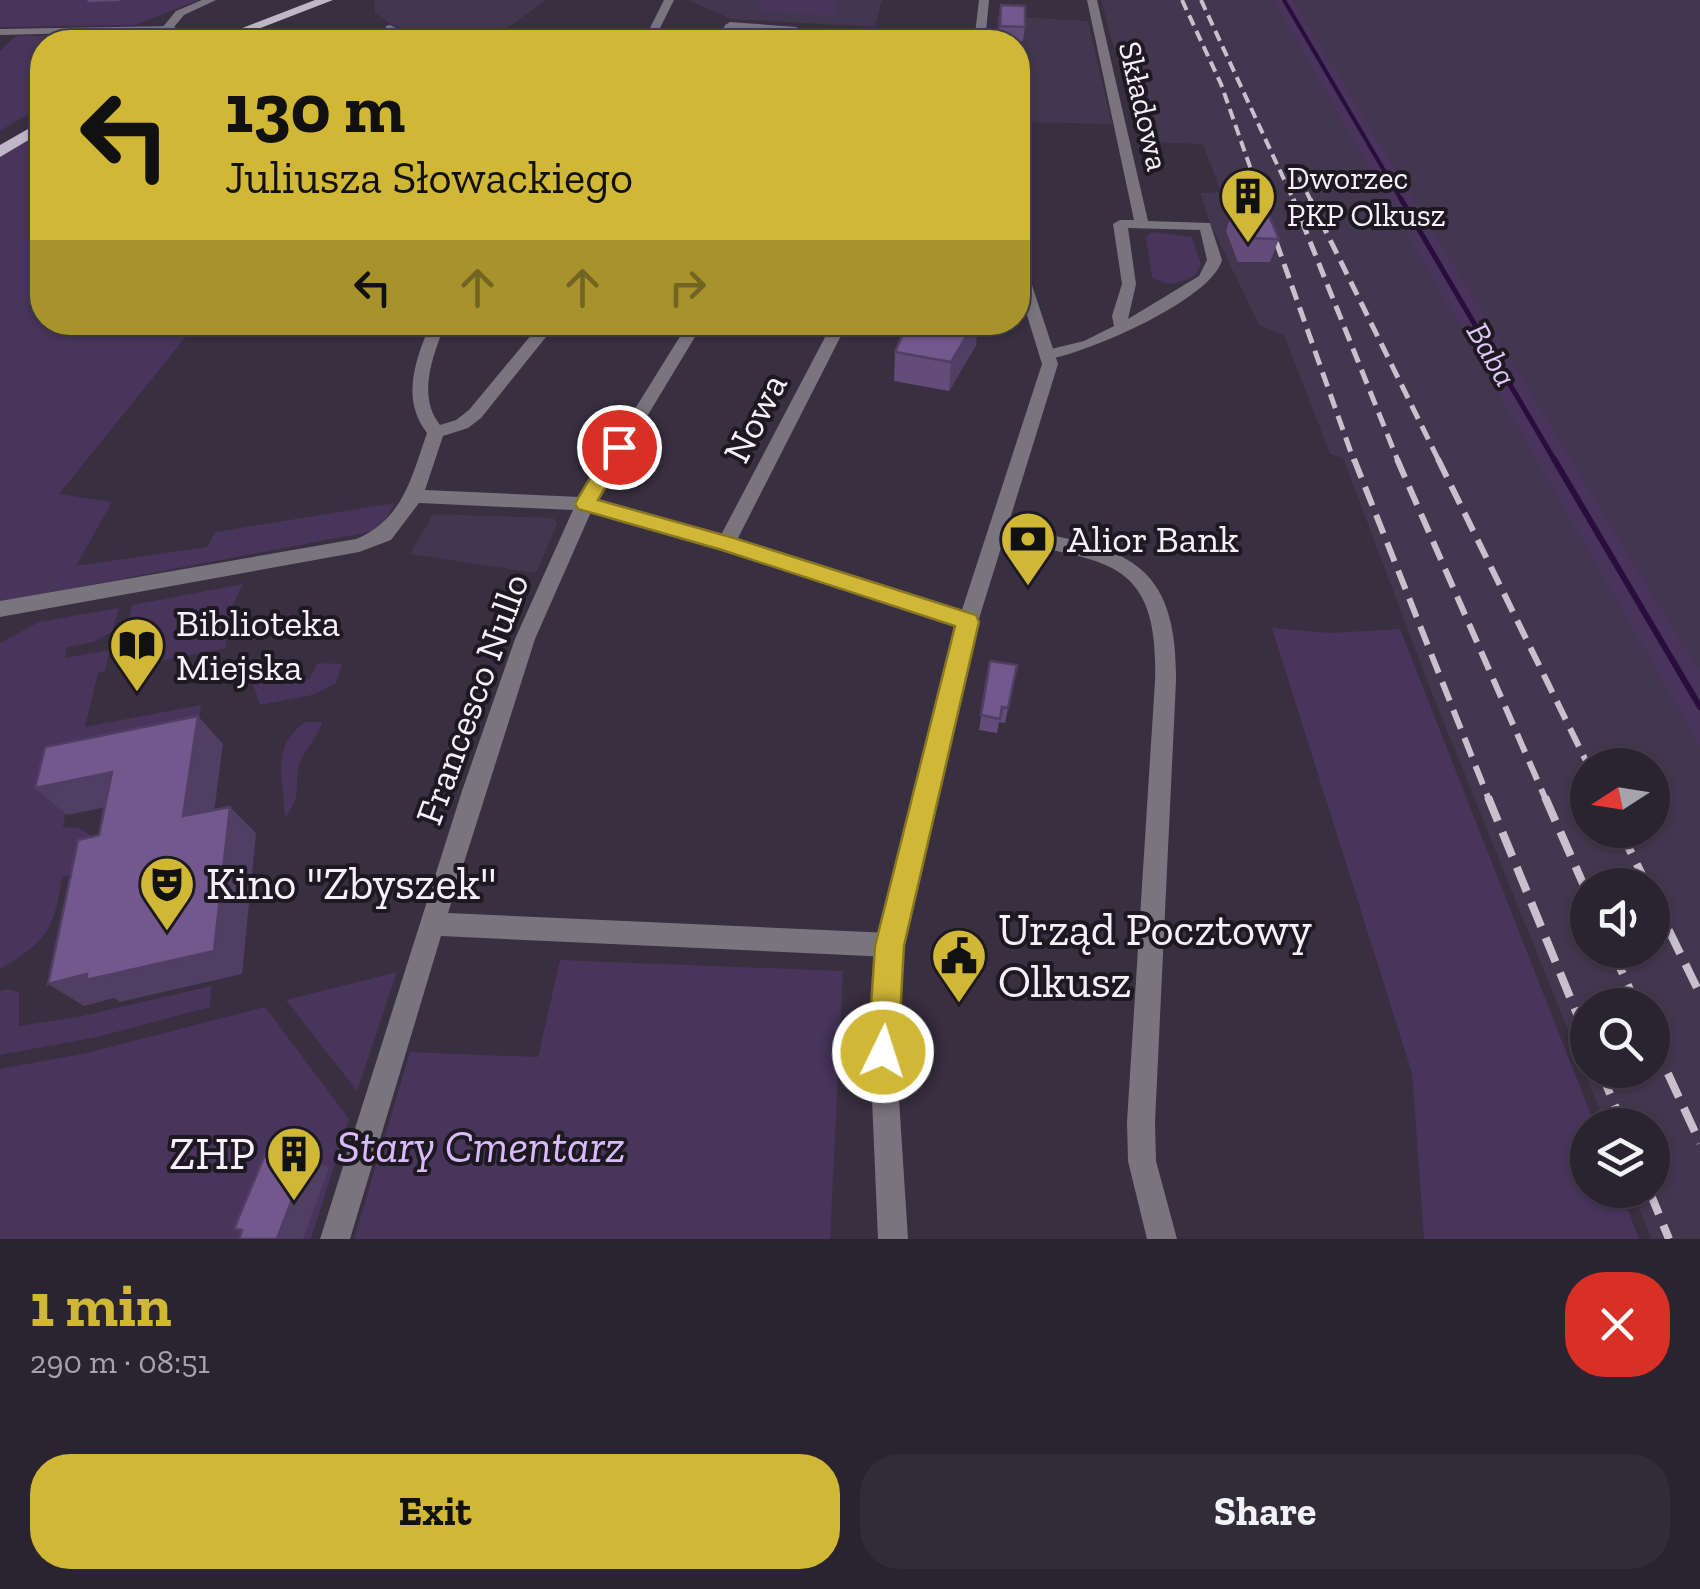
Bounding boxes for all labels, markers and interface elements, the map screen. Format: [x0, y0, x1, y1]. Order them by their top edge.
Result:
street label: Składowa [1111, 38, 1177, 174]
text: 130 m [225, 66, 405, 150]
icon: left [60, 70, 190, 200]
text: Juliusza Słowackiego [225, 151, 633, 205]
place label: Dworzec PKP Olkusz [1287, 159, 1446, 234]
building icon: Dworzec PKP Olkusz [1218, 166, 1278, 245]
icon: left [345, 260, 400, 315]
icon: ahead [450, 260, 505, 315]
icon: ahead [555, 260, 610, 315]
icon: right [660, 260, 715, 315]
water label: Baba [1459, 315, 1525, 393]
street label: Nowa [713, 366, 797, 470]
pin [577, 405, 662, 490]
icon: arrive [592, 420, 647, 475]
bank icon: Alior Bank [998, 509, 1058, 588]
place label: Alior Bank [1067, 516, 1239, 562]
street label: Francesco Nullo [405, 567, 539, 831]
place label: Biblioteka Miejska [176, 600, 340, 690]
library icon: Biblioteka Miejska [107, 615, 167, 694]
north arrow [1570, 748, 1670, 848]
map controls [1570, 748, 1670, 1208]
theatre icon: Kino "Zbyszek" [137, 854, 197, 933]
place label: Kino "Zbyszek" [206, 857, 497, 911]
button: sound [1570, 868, 1670, 968]
place label: Urząd Pocztowy Olkusz [998, 903, 1312, 1009]
public building icon: Urząd Pocztowy Olkusz [929, 926, 989, 1005]
button: search [1570, 988, 1670, 1088]
position arrow [831, 1000, 935, 1104]
button: layers [1570, 1108, 1670, 1208]
park label: Stary Cmentarz [337, 1120, 625, 1174]
building icon: ZHP [264, 1124, 324, 1203]
place label: ZHP [169, 1127, 255, 1181]
text: 1 min [30, 1269, 172, 1341]
button: close [1565, 1272, 1670, 1377]
text: 290 m · 08:51 [30, 1343, 210, 1381]
button: Exit [30, 1454, 840, 1569]
button: Share [860, 1454, 1670, 1569]

